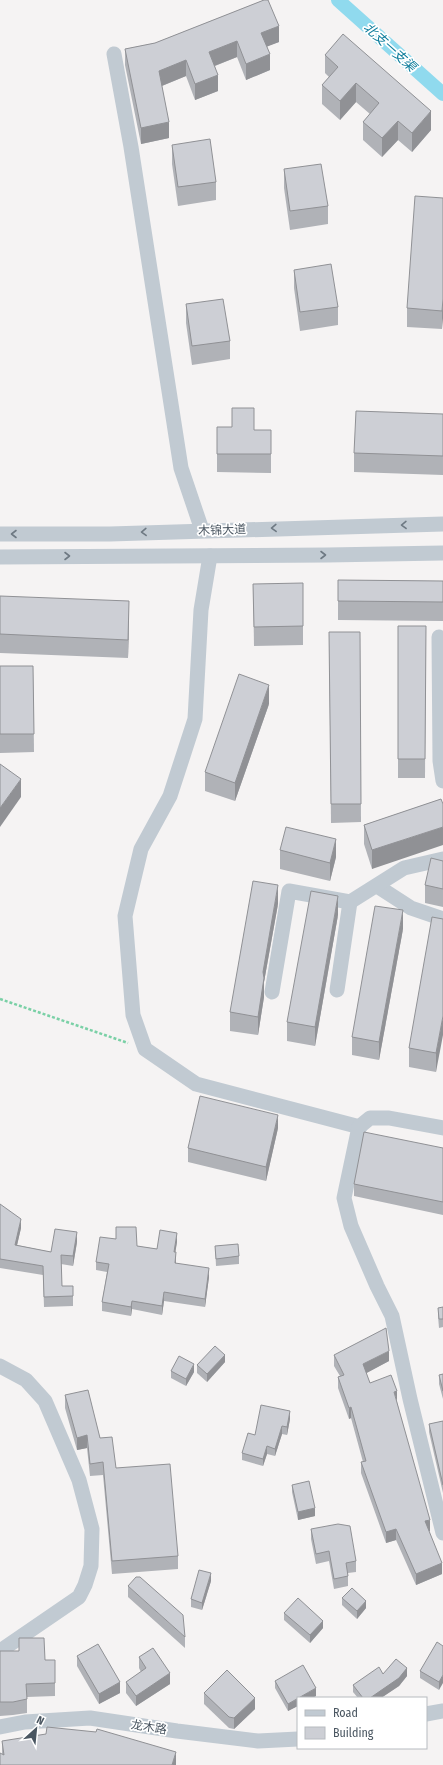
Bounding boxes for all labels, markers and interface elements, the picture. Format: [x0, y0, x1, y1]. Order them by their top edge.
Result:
water label: 北支一支渠 [361, 20, 421, 76]
one-way arrow [401, 521, 407, 529]
street label: 木锦大道 [198, 522, 246, 538]
one-way arrow [271, 524, 277, 532]
one-way arrow [141, 528, 147, 537]
one-way arrow [11, 530, 17, 538]
one-way arrow [320, 551, 326, 559]
one-way arrow [64, 552, 70, 560]
legend [297, 1697, 427, 1749]
text: Road [333, 1706, 358, 1720]
north arrow [16, 1709, 56, 1749]
text: N [34, 1713, 46, 1728]
street label: 龙木路 [130, 1717, 168, 1737]
text: Building [333, 1726, 374, 1740]

